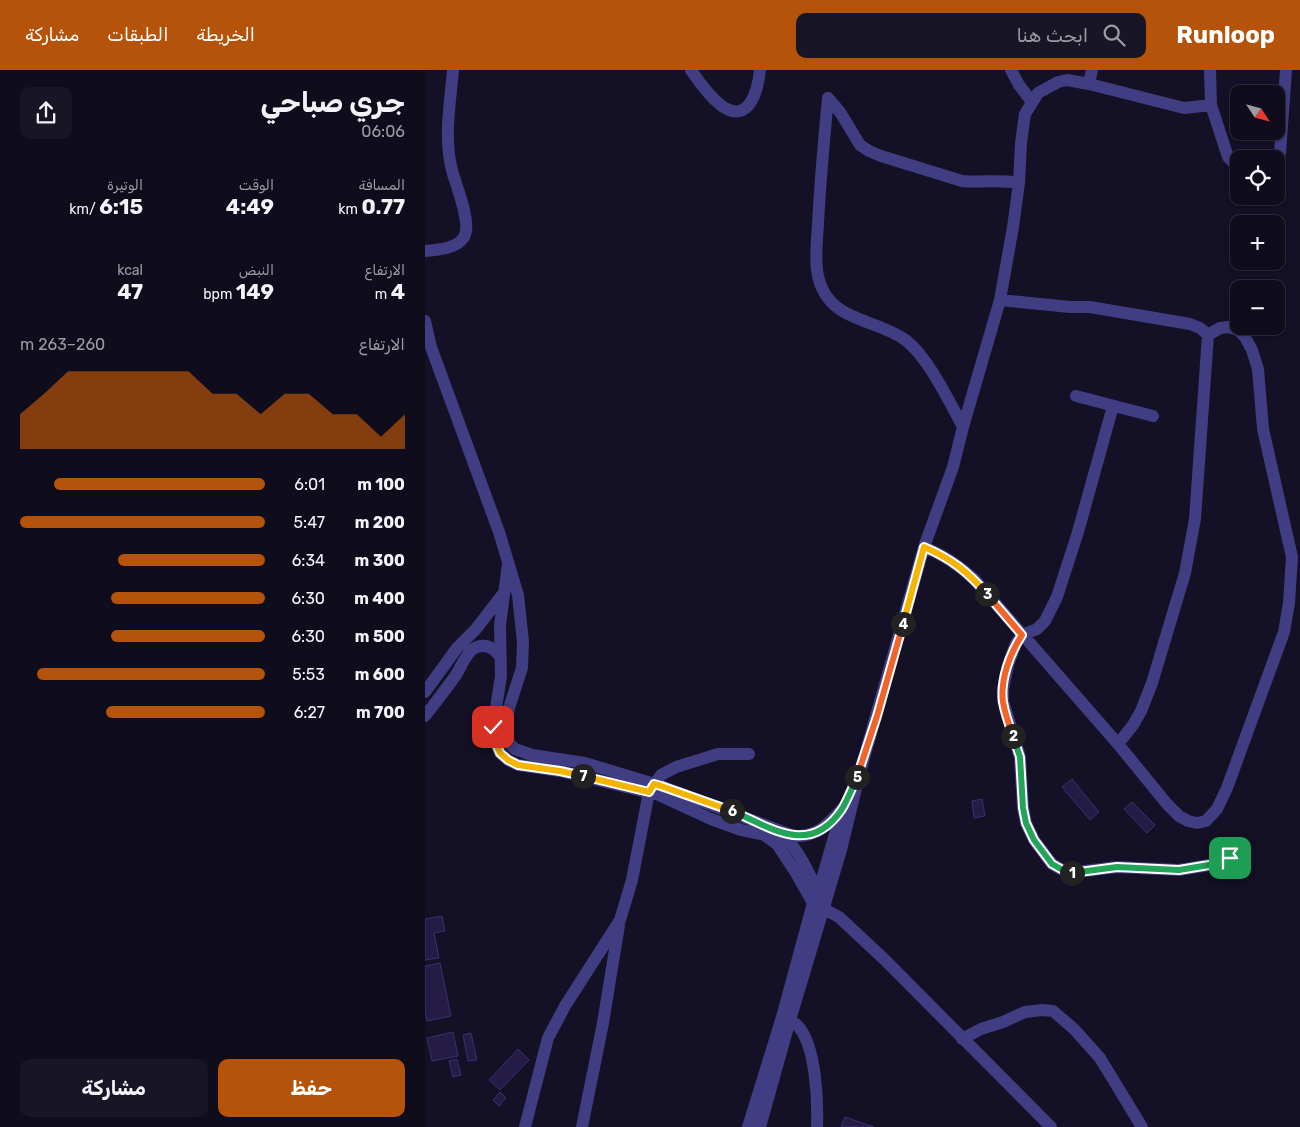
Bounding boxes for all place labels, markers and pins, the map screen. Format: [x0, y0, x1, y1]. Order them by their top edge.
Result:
pin: 3 [975, 582, 999, 606]
pin: 4 [891, 612, 915, 636]
pin [472, 706, 514, 748]
pin: 2 [1001, 724, 1025, 748]
pin: 7 [571, 764, 595, 788]
pin: 5 [845, 764, 869, 790]
pin: 6 [719, 798, 745, 824]
pin [1209, 837, 1251, 879]
pin: 1 [1059, 860, 1085, 886]

